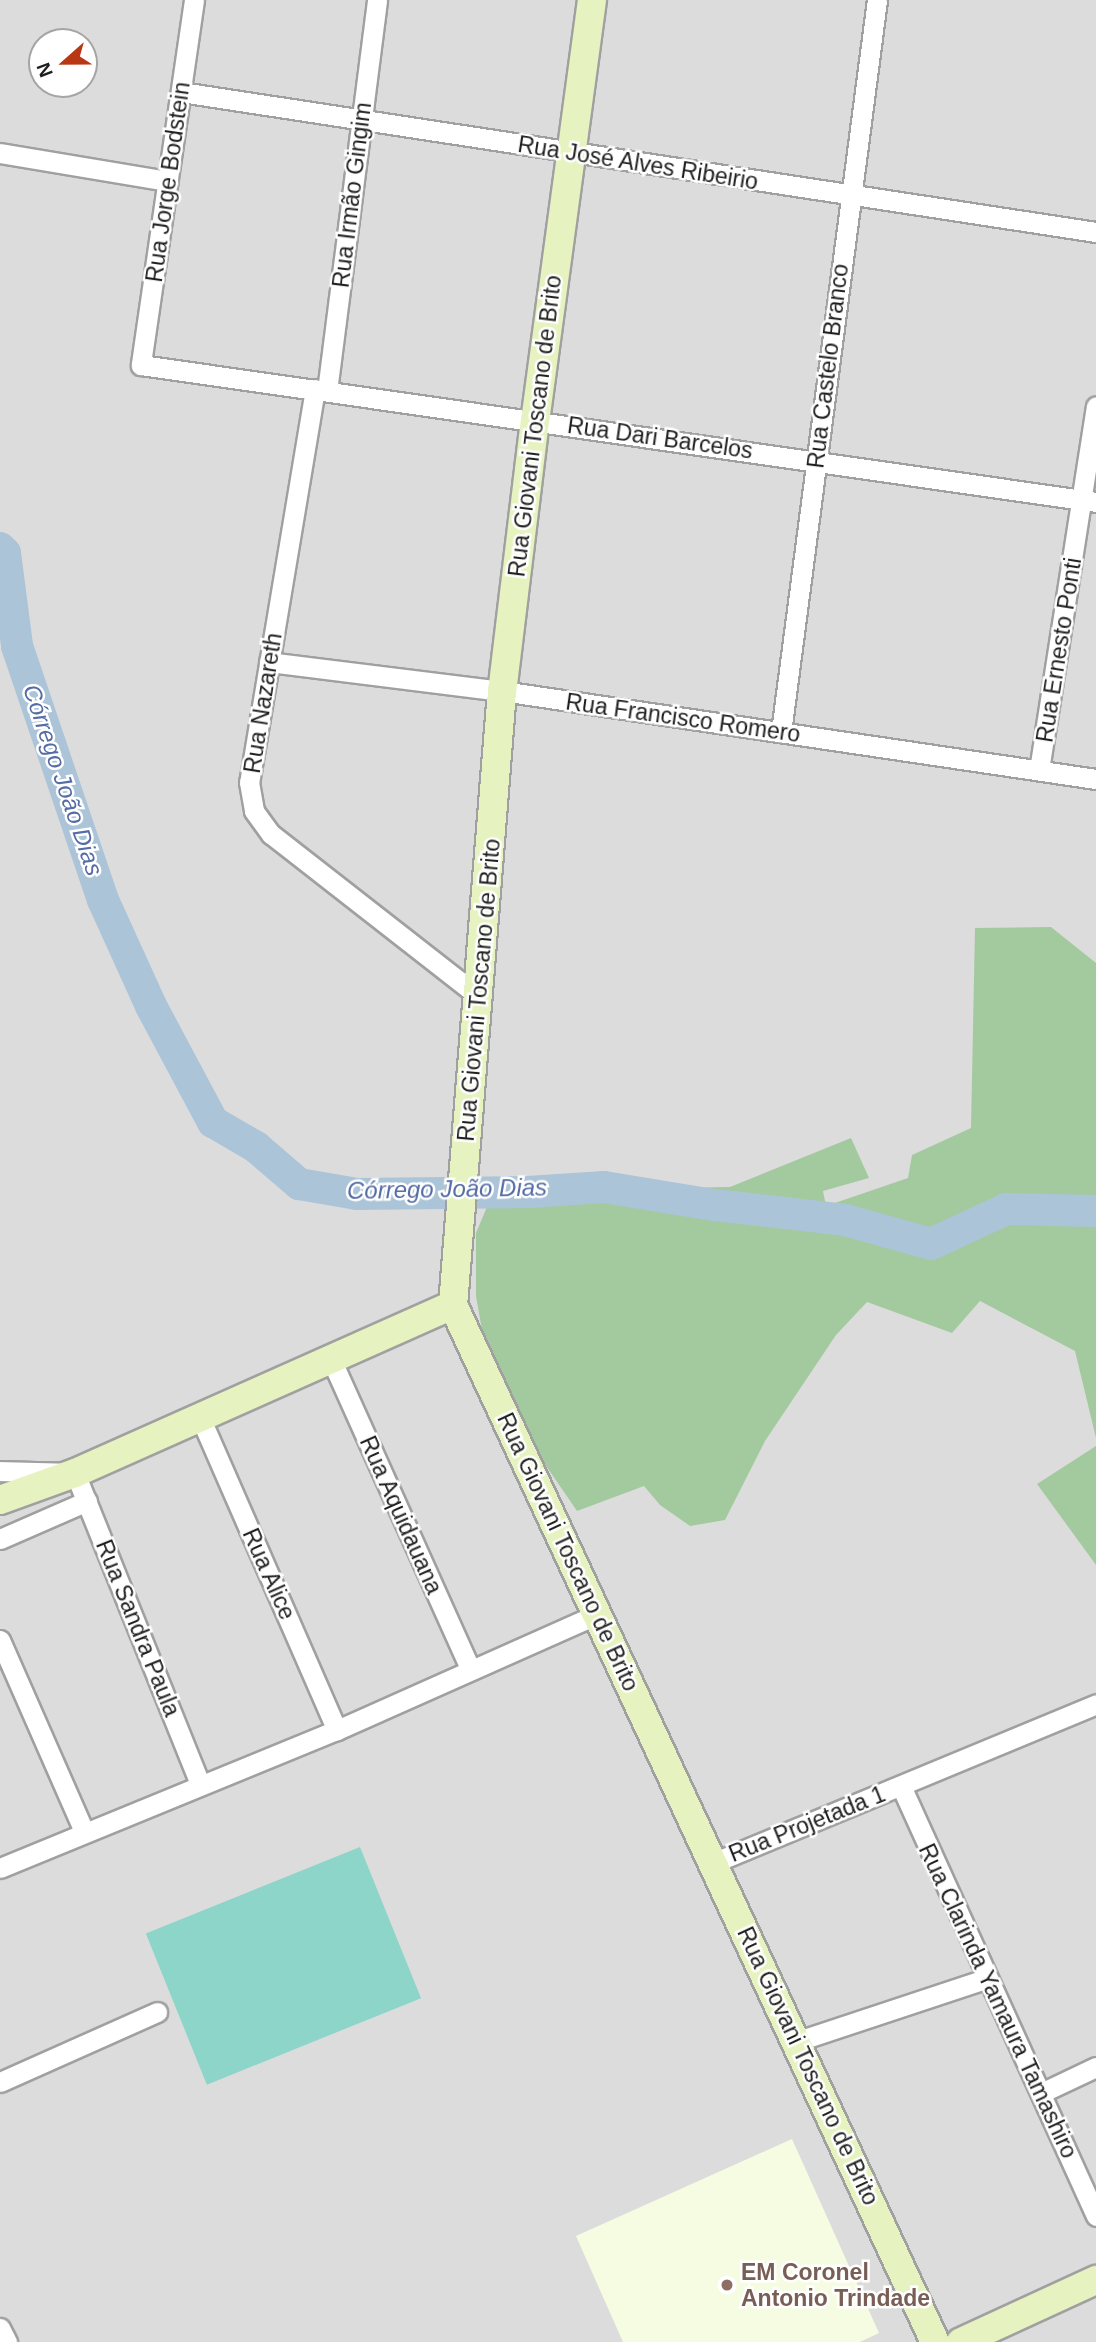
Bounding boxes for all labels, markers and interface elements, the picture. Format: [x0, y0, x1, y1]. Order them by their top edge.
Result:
north arrow [28, 28, 98, 98]
text: N [33, 60, 57, 80]
street label: Rua Jorge Bodstein [140, 80, 196, 284]
street label: Rua Irmão Gingim [327, 101, 377, 289]
street label: Rua José Alves Ribeirio [515, 130, 761, 196]
street label: Rua Castelo Branco [802, 262, 854, 470]
street label: Rua Giovani Toscano de Brito [503, 273, 567, 579]
street label: Rua Dari Barcelos [566, 411, 754, 465]
street label: Rua Ernesto Ponti [1031, 556, 1087, 744]
street label: Rua Nazareth [238, 631, 288, 775]
water label: Córrego João Dias [17, 681, 109, 879]
street label: Rua Francisco Romero [564, 688, 802, 748]
street label: Rua Giovani Toscano de Brito [452, 837, 506, 1143]
water label: Córrego João Dias [347, 1173, 547, 1205]
street label: Rua Giovani Toscano de Brito [491, 1408, 645, 1696]
street label: Rua Aquidauana [354, 1431, 448, 1599]
street label: Rua Alice [236, 1523, 302, 1625]
street label: Rua Sandra Paula [90, 1536, 186, 1720]
street label: Rua Projetada 1 [725, 1780, 889, 1868]
street label: Rua Clarinda Yamaura Tamashiro [913, 1839, 1083, 2163]
street label: Rua Giovani Toscano de Brito [731, 1922, 885, 2210]
place label: EM Coronel Antonio Trindade [741, 2258, 930, 2312]
marker: EM Coronel Antonio Trindade [719, 2277, 735, 2293]

